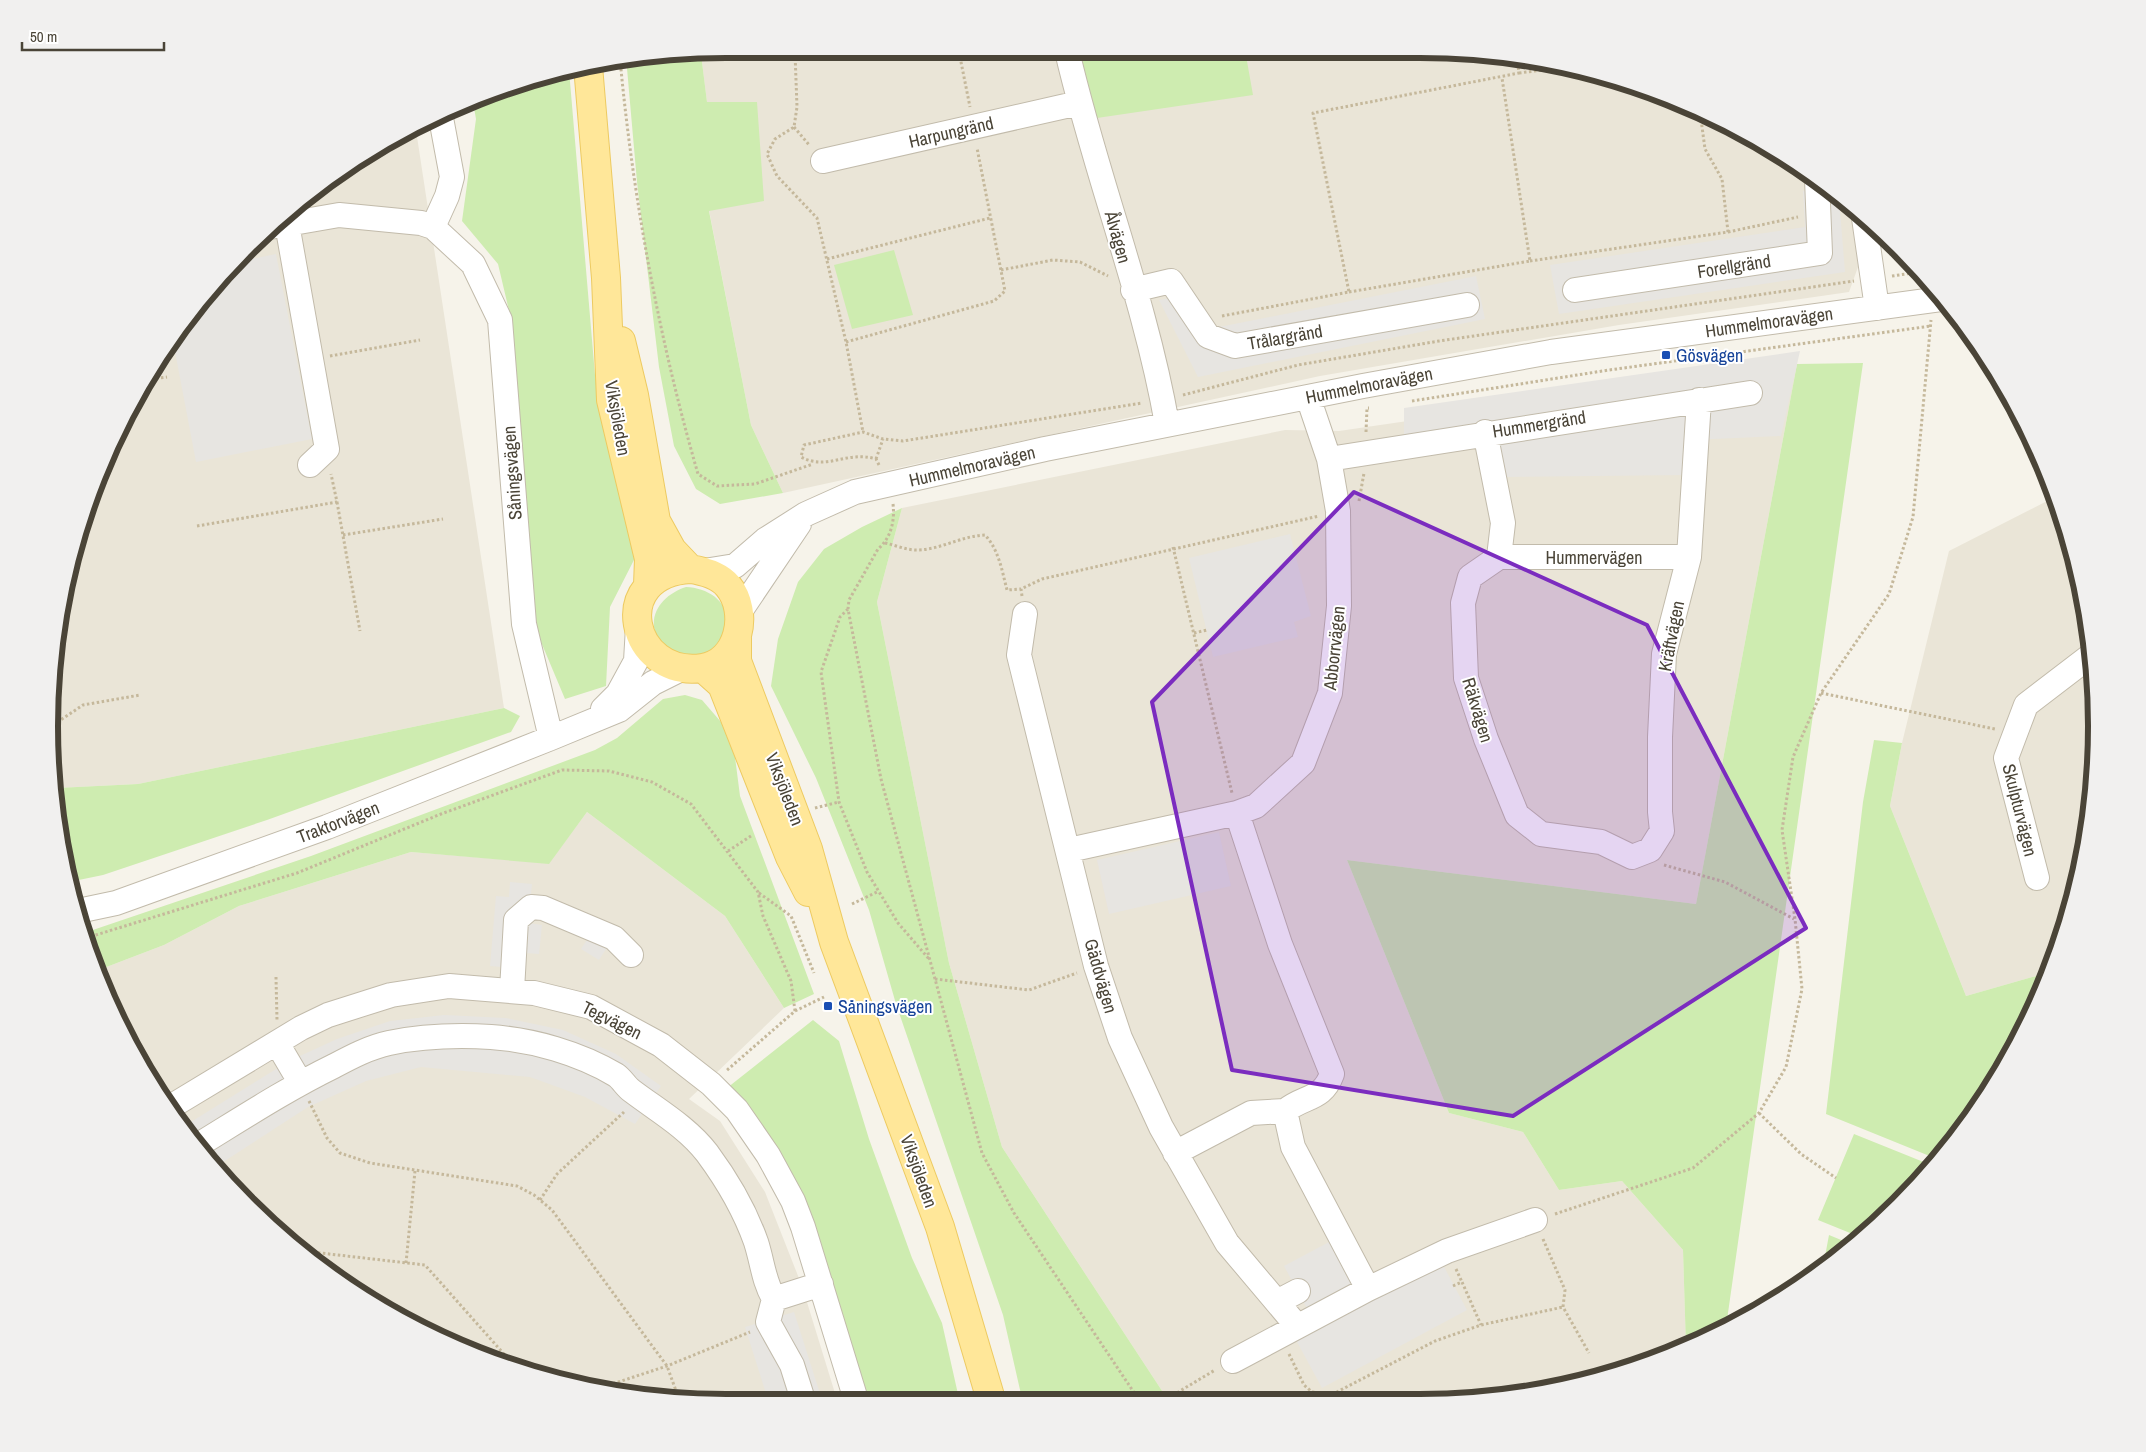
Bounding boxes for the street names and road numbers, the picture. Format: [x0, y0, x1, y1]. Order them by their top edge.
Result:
street label: Harpungränd [906, 110, 996, 154]
street label: Ålvägen [1098, 207, 1137, 266]
street label: Forellgränd [1696, 248, 1772, 284]
street label: Hummelmoravägen [1703, 301, 1835, 343]
street label: Trålargränd [1246, 318, 1324, 356]
street label: Hummelmoravägen [1303, 360, 1435, 410]
street label: Viksjöleden [599, 378, 637, 458]
street label: Hummergränd [1490, 404, 1588, 444]
street label: Såningsvägen [496, 425, 528, 521]
street label: Hummelmoravägen [906, 439, 1038, 493]
street label: Hummervägen [1546, 545, 1642, 570]
street label: Kräftvägen [1652, 599, 1690, 673]
street label: Abborrvägen [1317, 605, 1351, 692]
street label: Räkvägen [1456, 675, 1500, 745]
street label: Viksjöleden [760, 749, 810, 829]
street label: Skulpturvägen [1996, 761, 2044, 859]
street label: Traktorvägen [293, 795, 383, 849]
street label: Gäddvägen [1078, 936, 1124, 1016]
street label: Tegvägen [578, 995, 646, 1045]
street label: Viksjöleden [894, 1131, 944, 1211]

